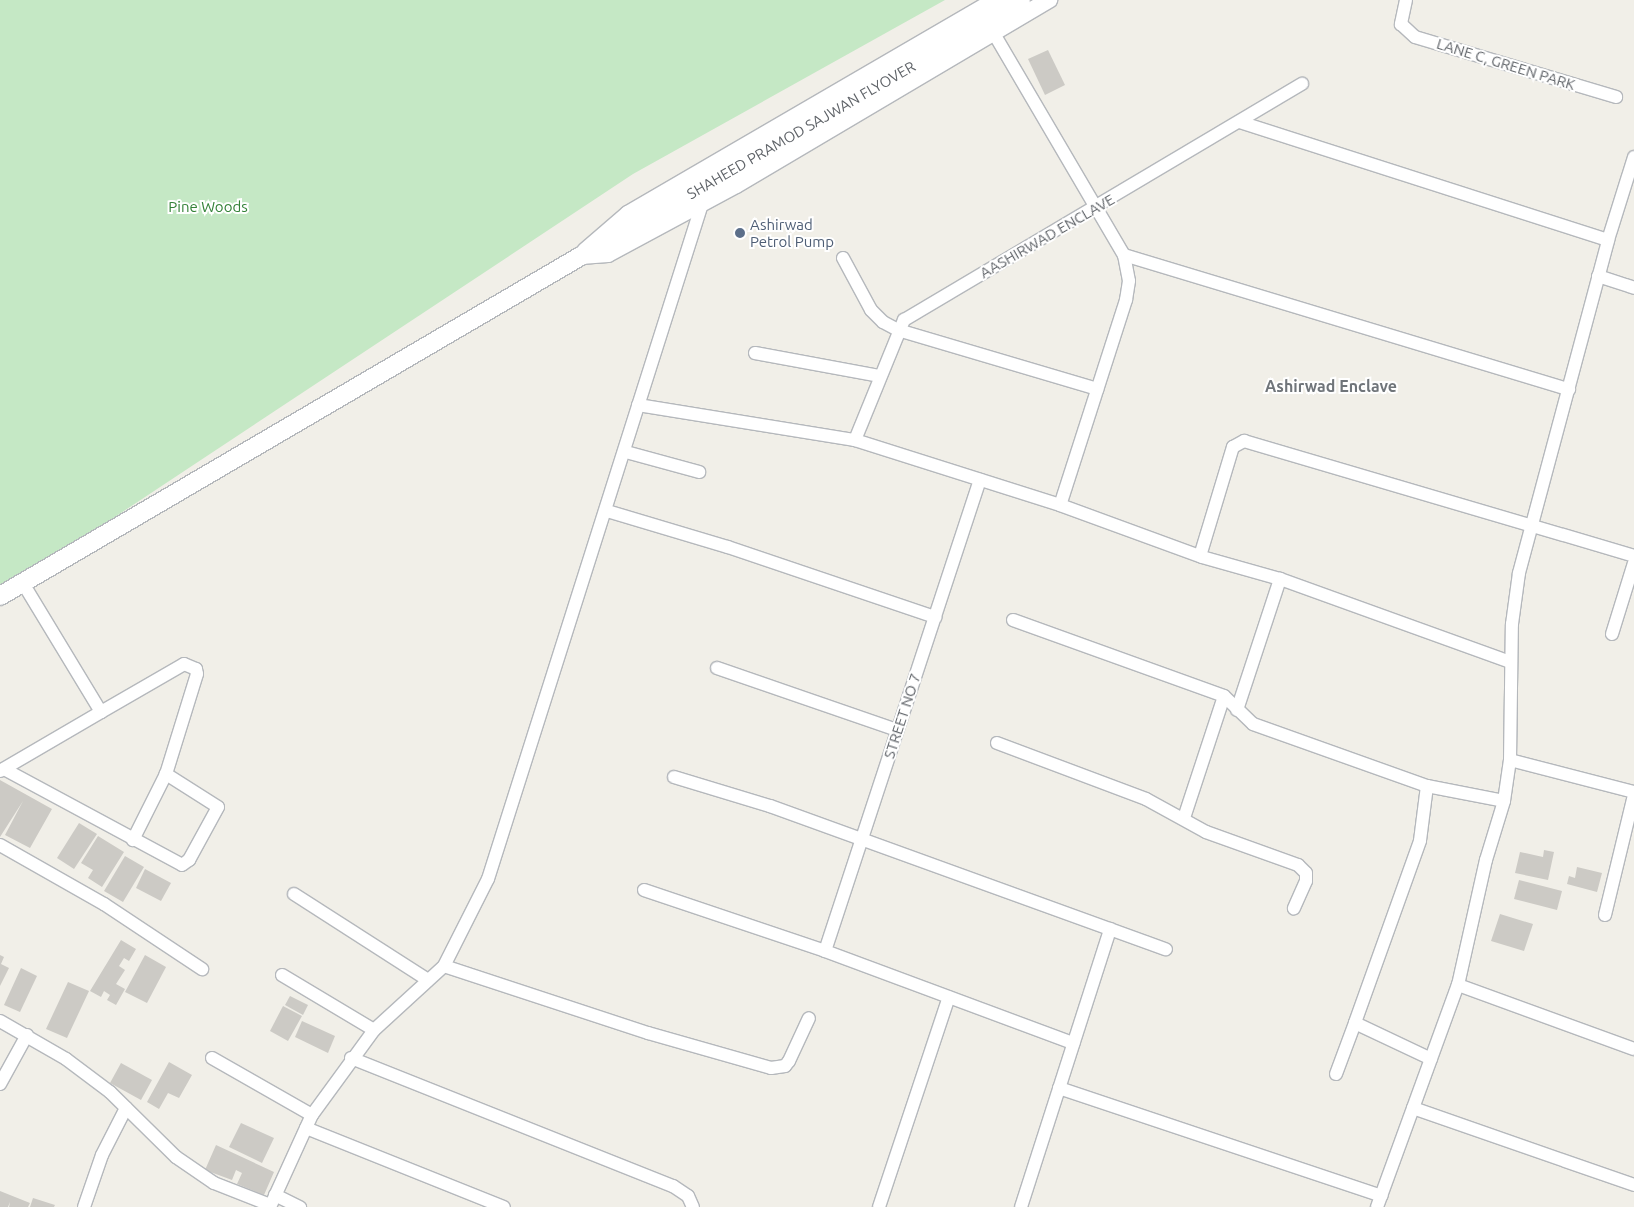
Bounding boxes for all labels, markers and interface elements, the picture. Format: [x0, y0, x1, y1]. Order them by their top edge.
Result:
street label: LANE C, GREEN PARK [1435, 34, 1577, 94]
street label: SHAHEED PRAMOD SAJWAN FLYOVER [684, 57, 918, 203]
street label: AASHIRWAD ENCLAVE [976, 190, 1118, 282]
park label: Pine Woods [168, 198, 248, 216]
place label: Ashirwad Petrol Pump [750, 215, 834, 250]
marker: Ashirwad Petrol Pump [734, 227, 746, 239]
district label: Ashirwad Enclave [1265, 376, 1397, 396]
street label: STREET NO 7 [880, 671, 924, 761]

